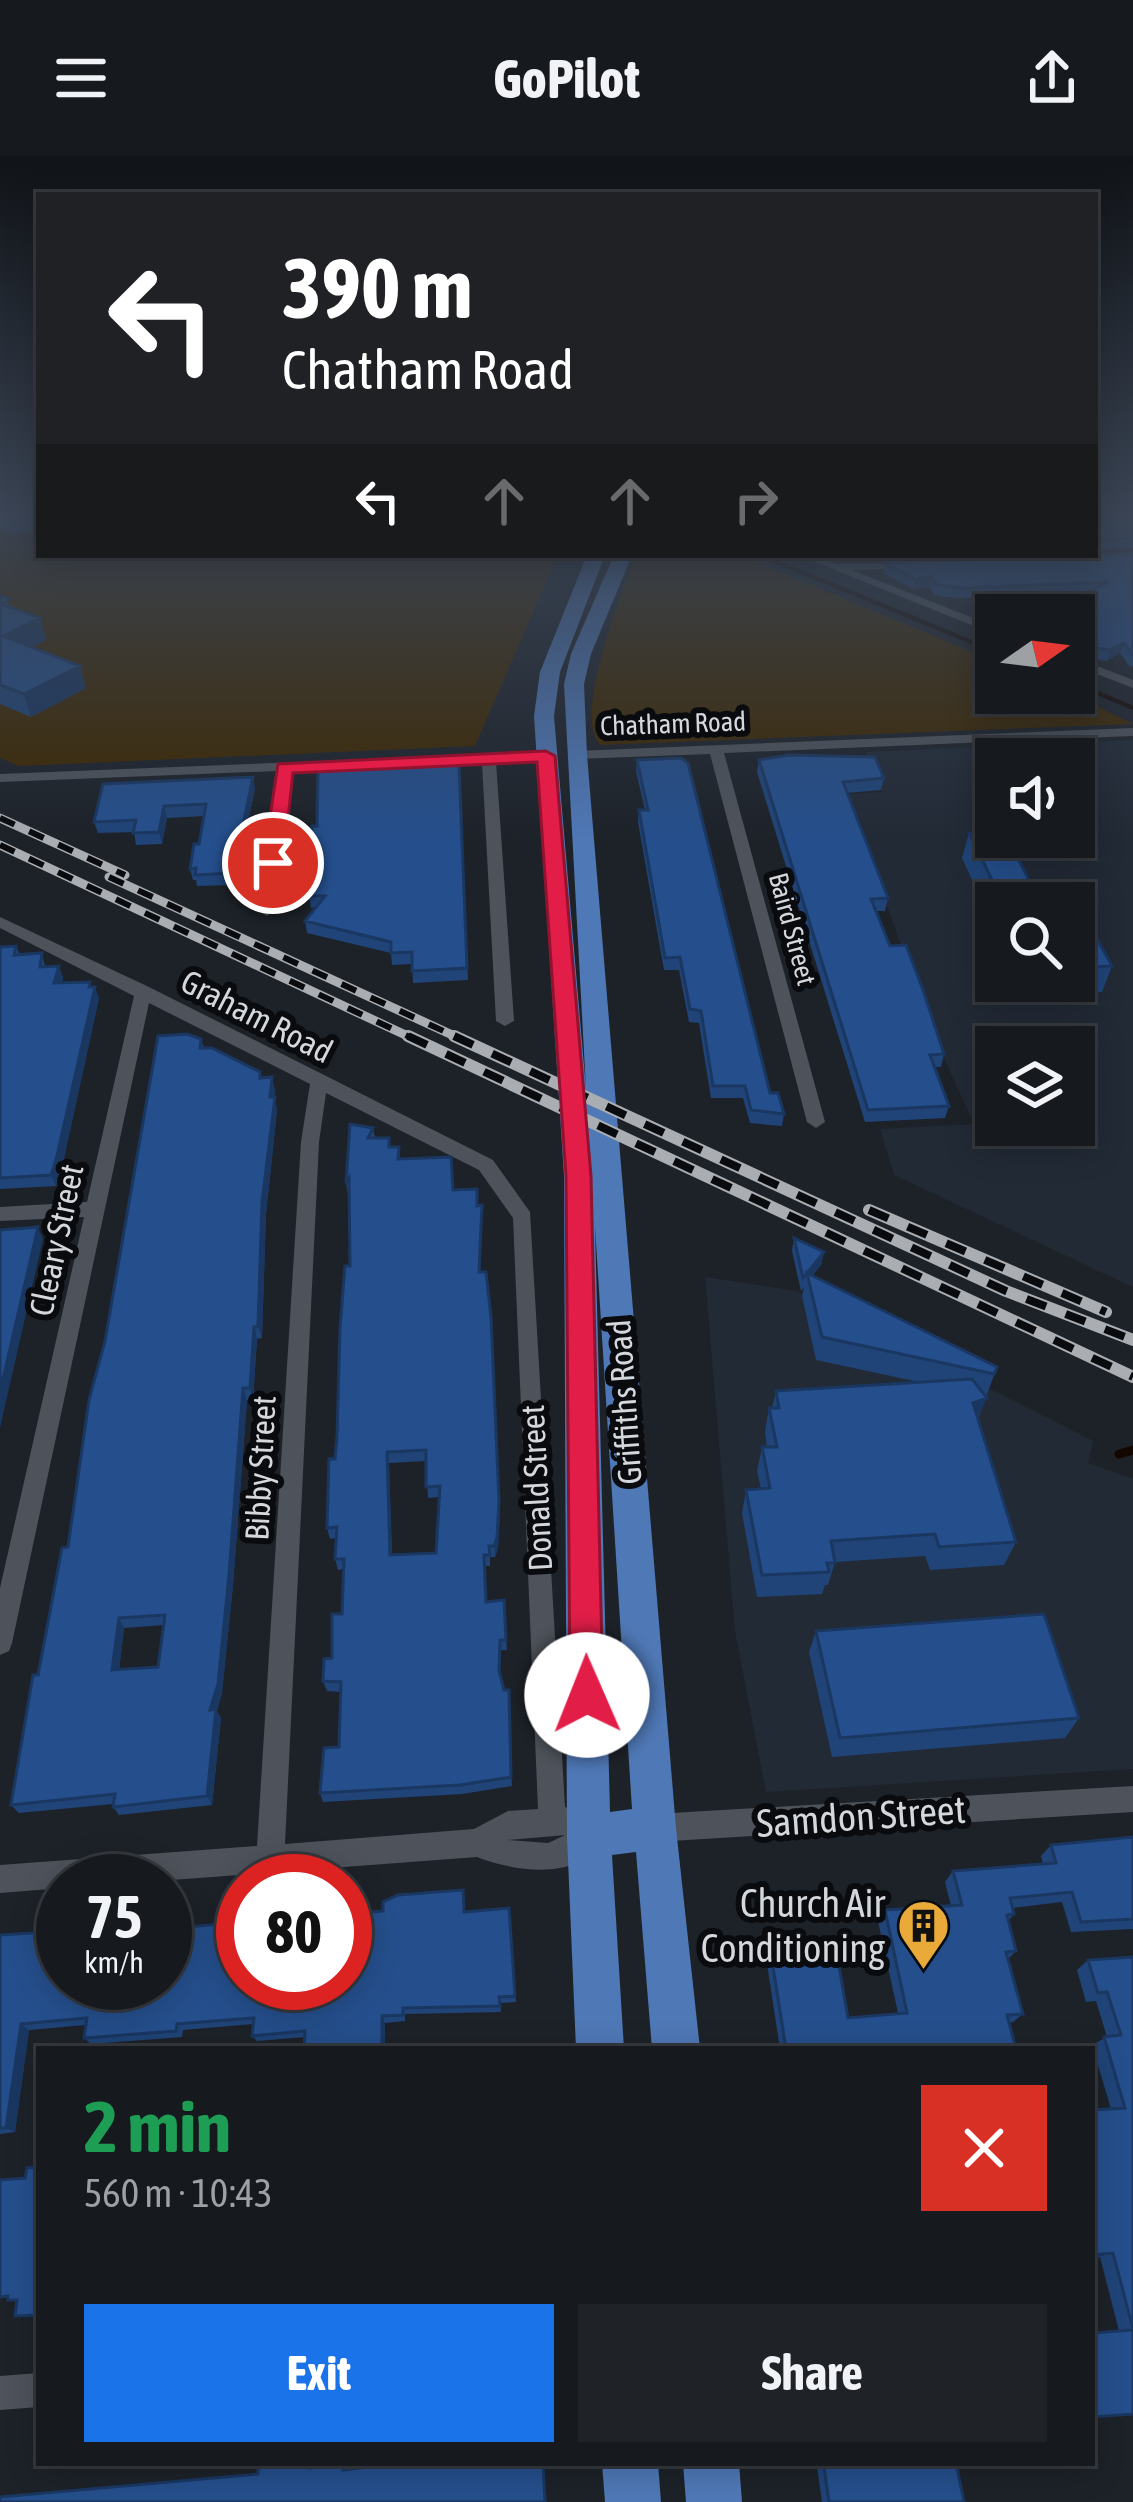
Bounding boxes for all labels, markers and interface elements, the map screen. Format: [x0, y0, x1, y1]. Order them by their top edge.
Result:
icon: menu [48, 45, 114, 111]
icon: share [1019, 45, 1085, 111]
text: GoPilot [493, 48, 640, 109]
icon: left [84, 240, 240, 396]
text: 390 m [282, 240, 472, 336]
text: Chatham Road [282, 339, 574, 400]
icon: left [345, 468, 411, 534]
icon: ahead [471, 468, 537, 534]
icon: ahead [597, 468, 663, 534]
icon: right [723, 468, 789, 534]
north arrow [975, 594, 1095, 714]
map controls [975, 594, 1095, 1146]
street label: Chatham Road [600, 705, 746, 742]
button: sound [975, 738, 1095, 858]
pin [222, 812, 324, 914]
icon: arrive [240, 830, 306, 896]
street label: Baird Street [763, 869, 822, 989]
button: search [975, 882, 1095, 1002]
street label: Graham Road [175, 962, 339, 1070]
button: layers [975, 1026, 1095, 1146]
street label: Cleary Street [21, 1161, 91, 1319]
street label: Griffiths Road [599, 1318, 649, 1486]
street label: Bibby Street [237, 1395, 283, 1541]
street label: Donald Street [513, 1404, 559, 1572]
position arrow [524, 1632, 650, 1758]
street label: Samdon Street [755, 1787, 967, 1845]
speed limit sign: 80 [216, 1854, 372, 2010]
place label: Church Air Conditioning [701, 1881, 885, 1970]
text: 75 [86, 1882, 142, 1951]
building icon: Church Air Conditioning [896, 1897, 952, 1971]
text: km/h [84, 1945, 144, 1979]
text: 2 min [84, 2085, 231, 2167]
button: close [921, 2085, 1047, 2211]
text: 560 m · 10:43 [84, 2171, 273, 2215]
button: Exit [84, 2304, 554, 2442]
button: Share [578, 2304, 1047, 2442]

